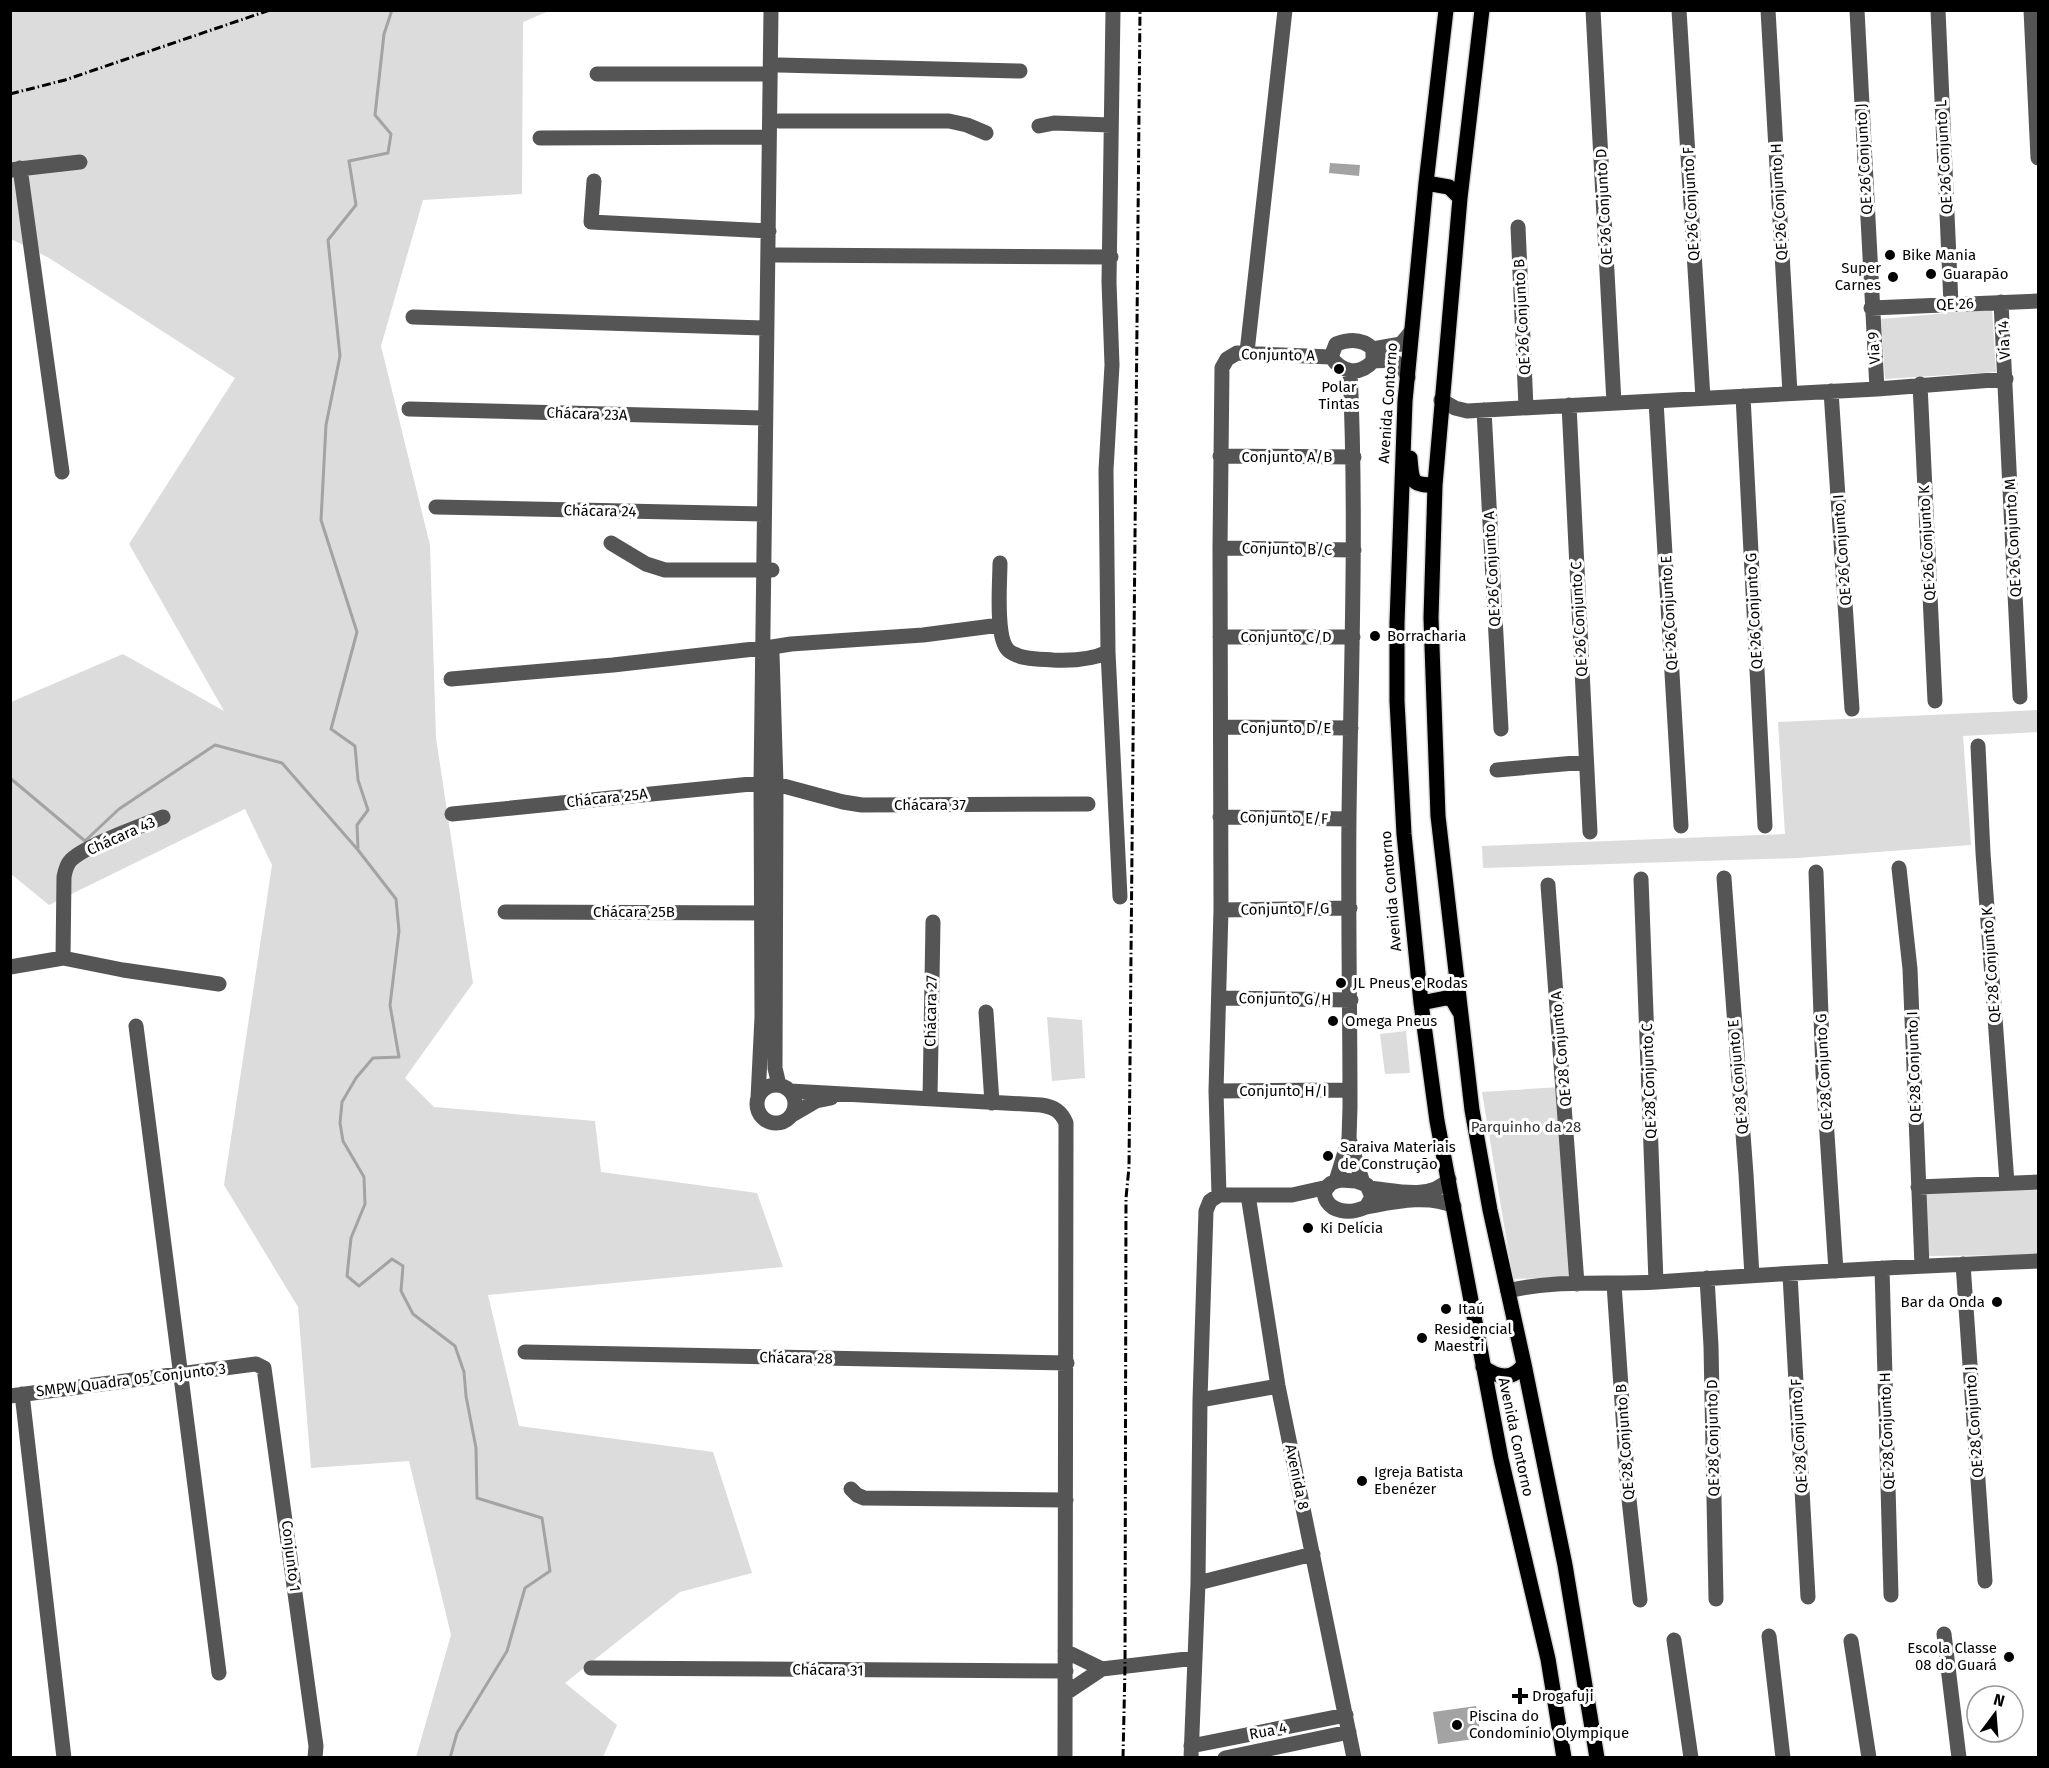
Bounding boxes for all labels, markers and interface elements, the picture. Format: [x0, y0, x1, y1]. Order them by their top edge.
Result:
street label: QE 26 Conjunto L [1932, 99, 1956, 215]
street label: QE 26 Conjunto J [1852, 103, 1876, 215]
street label: QE 26 Conjunto H [1767, 143, 1791, 261]
street label: QE 26 Conjunto F [1679, 146, 1703, 262]
street label: QE 26 Conjunto D [1592, 148, 1616, 266]
place label: Bike Mania [1902, 246, 1976, 264]
marker: Bike Mania [1883, 248, 1897, 262]
street label: QE 26 Conjunto B [1510, 259, 1534, 375]
place label: Super Carnes [1835, 259, 1881, 294]
place label: Guarapão [1943, 265, 2008, 283]
marker: Guarapão [1924, 267, 1938, 281]
marker: Super Carnes [1886, 270, 1900, 284]
street label: QE 26 [1936, 294, 1974, 314]
street label: Via 14 [1994, 320, 2014, 360]
street label: Via 9 [1864, 331, 1884, 365]
street label: Avenida Contorno [1375, 342, 1401, 464]
street label: Conjunto A [1241, 345, 1316, 365]
marker: Polar Tintas [1332, 362, 1346, 376]
place label: Polar Tintas [1318, 378, 1360, 413]
street label: Chácara 23A [546, 404, 628, 424]
street label: Conjunto A/B [1242, 448, 1332, 466]
street label: QE 26 Conjunto M [2001, 478, 2025, 598]
street label: QE 26 Conjunto K [1915, 485, 1939, 601]
street label: QE 26 Conjunto I [1829, 494, 1855, 606]
street label: Chácara 24 [563, 501, 637, 521]
street label: QE 26 Conjunto A [1480, 510, 1504, 627]
street label: Conjunto B/C [1242, 539, 1333, 559]
street label: QE 26 Conjunto G [1742, 552, 1766, 670]
street label: QE 26 Conjunto E [1657, 555, 1681, 671]
street label: QE 26 Conjunto C [1567, 560, 1591, 677]
place label: Borracharia [1387, 627, 1466, 645]
street label: Conjunto C/D [1240, 628, 1332, 646]
marker: Borracharia [1368, 629, 1382, 643]
street label: Conjunto D/E [1241, 719, 1331, 737]
street label: Chácara 25A [566, 785, 649, 811]
street label: Chácara 37 [894, 796, 966, 814]
street label: Conjunto E/F [1240, 808, 1328, 828]
street label: Chácara 43 [84, 813, 158, 859]
street label: Avenida Contorno [1377, 830, 1405, 952]
street label: Conjunto F/G [1240, 899, 1330, 919]
street label: Chácara 25B [593, 903, 675, 921]
street label: QE 28 Conjunto K [1978, 906, 2004, 1024]
place label: JL Pneus e Rodas [1353, 974, 1468, 992]
street label: Chácara 27 [921, 975, 941, 1047]
marker: JL Pneus e Rodas [1334, 976, 1348, 990]
street label: Conjunto G/H [1238, 989, 1332, 1009]
street label: QE 28 Conjunto A [1547, 990, 1575, 1108]
street label: QE 28 Conjunto I [1903, 1011, 1925, 1123]
place label: Omega Pneus [1345, 1012, 1437, 1030]
street label: QE 28 Conjunto G [1812, 1013, 1836, 1131]
marker: Omega Pneus [1326, 1014, 1340, 1028]
street label: QE 28 Conjunto E [1724, 1019, 1752, 1135]
street label: QE 28 Conjunto C [1638, 1022, 1660, 1139]
street label: Conjunto H/I [1239, 1082, 1327, 1100]
park label: Parquinho da 28 [1471, 1118, 1581, 1136]
place label: Saraiva Materiais de Construção [1340, 1138, 1456, 1173]
marker: Saraiva Materiais de Construção [1321, 1149, 1335, 1163]
place label: Ki Delícia [1320, 1219, 1383, 1237]
marker: Ki Delícia [1301, 1221, 1315, 1235]
place label: Bar da Onda [1901, 1293, 1985, 1311]
marker: Bar da Onda [1990, 1295, 2004, 1309]
place label: Itaú [1458, 1300, 1485, 1318]
marker: Itaú [1439, 1302, 1453, 1316]
place label: Residencial Maestri [1434, 1320, 1513, 1355]
marker: Residencial Maestri [1415, 1331, 1429, 1345]
street label: Chácara 28 [759, 1348, 833, 1368]
street label: SMPW Quadra 05 Conjunto 3 [35, 1359, 227, 1401]
street label: QE 28 Conjunto J [1961, 1366, 1987, 1478]
street label: QE 28 Conjunto H [1876, 1372, 1898, 1490]
street label: Avenida Contorno [1495, 1376, 1537, 1498]
street label: QE 28 Conjunto F [1787, 1378, 1811, 1494]
street label: QE 28 Conjunto D [1703, 1379, 1723, 1497]
street label: QE 28 Conjunto B [1612, 1383, 1638, 1501]
street label: Avenida 8 [1281, 1443, 1313, 1511]
place label: Igreja Batista Ebenézer [1374, 1463, 1463, 1498]
marker: Igreja Batista Ebenézer [1355, 1474, 1369, 1488]
street label: Conjunto 1 [278, 1519, 304, 1593]
place label: Escola Classe 08 do Guará [1907, 1639, 1997, 1674]
marker: Escola Classe 08 do Guará [2002, 1650, 2016, 1664]
street label: Chácara 31 [792, 1660, 864, 1680]
north arrow [1965, 1684, 2025, 1744]
place label: Drogafuji [1532, 1687, 1594, 1705]
marker: Drogafuji [1513, 1689, 1527, 1703]
text: N [1991, 1689, 2007, 1711]
place label: Piscina do Condomínio Olympique [1469, 1707, 1629, 1742]
marker: Piscina do Condomínio Olympique [1450, 1718, 1464, 1732]
street label: Rua 4 [1248, 1719, 1288, 1743]

